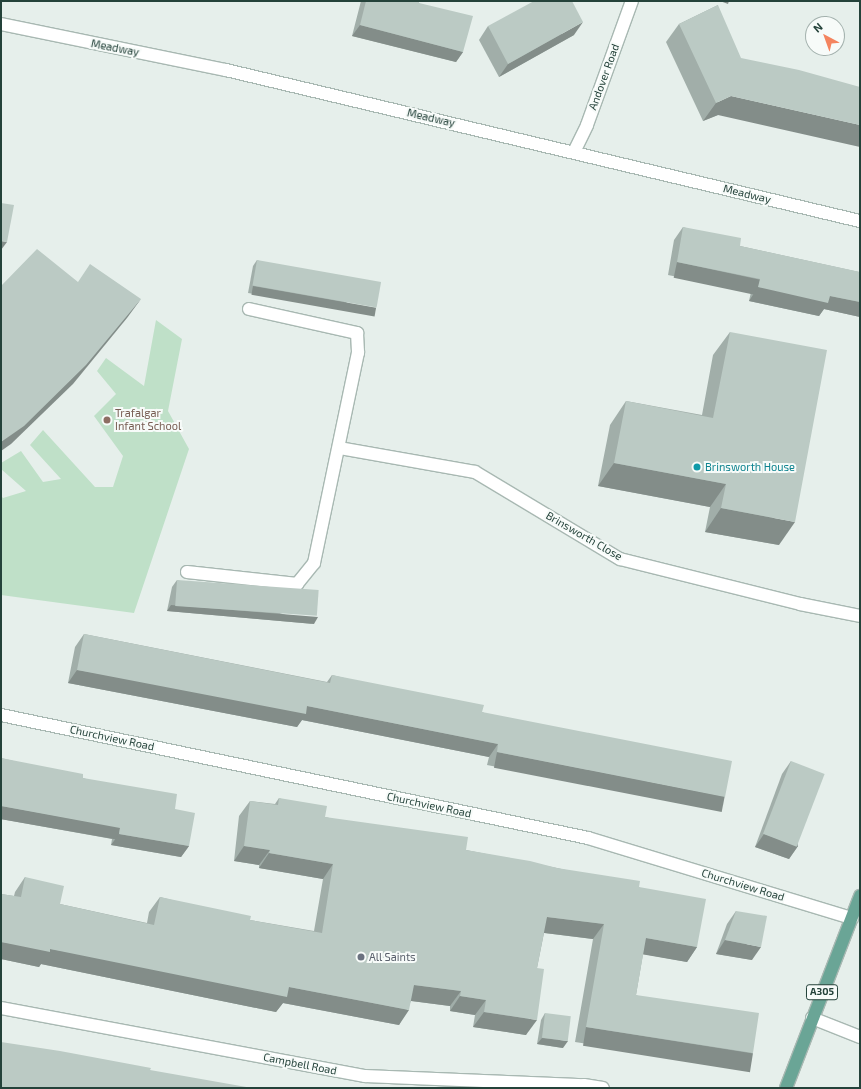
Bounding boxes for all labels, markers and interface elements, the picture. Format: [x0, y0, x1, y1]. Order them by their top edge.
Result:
north arrow [805, 16, 845, 56]
text: N [810, 20, 825, 35]
street label: Meadway [90, 37, 140, 59]
street label: Andover Road [586, 42, 622, 112]
street label: Meadway [406, 106, 456, 130]
street label: Meadway [722, 182, 772, 206]
place label: Trafalgar Infant School [115, 407, 181, 433]
marker: Trafalgar Infant School [102, 415, 112, 425]
place label: Brinsworth House [705, 460, 795, 474]
marker: Brinsworth House [692, 462, 702, 472]
street label: Brinsworth Close [543, 509, 625, 563]
street label: Churchview Road [68, 723, 156, 753]
street label: Churchview Road [385, 790, 473, 820]
street label: Churchview Road [700, 866, 786, 904]
place label: All Saints [369, 950, 416, 964]
marker: All Saints [356, 952, 366, 962]
road number: A305 [805, 984, 839, 1000]
street label: Campbell Road [262, 1050, 338, 1078]

